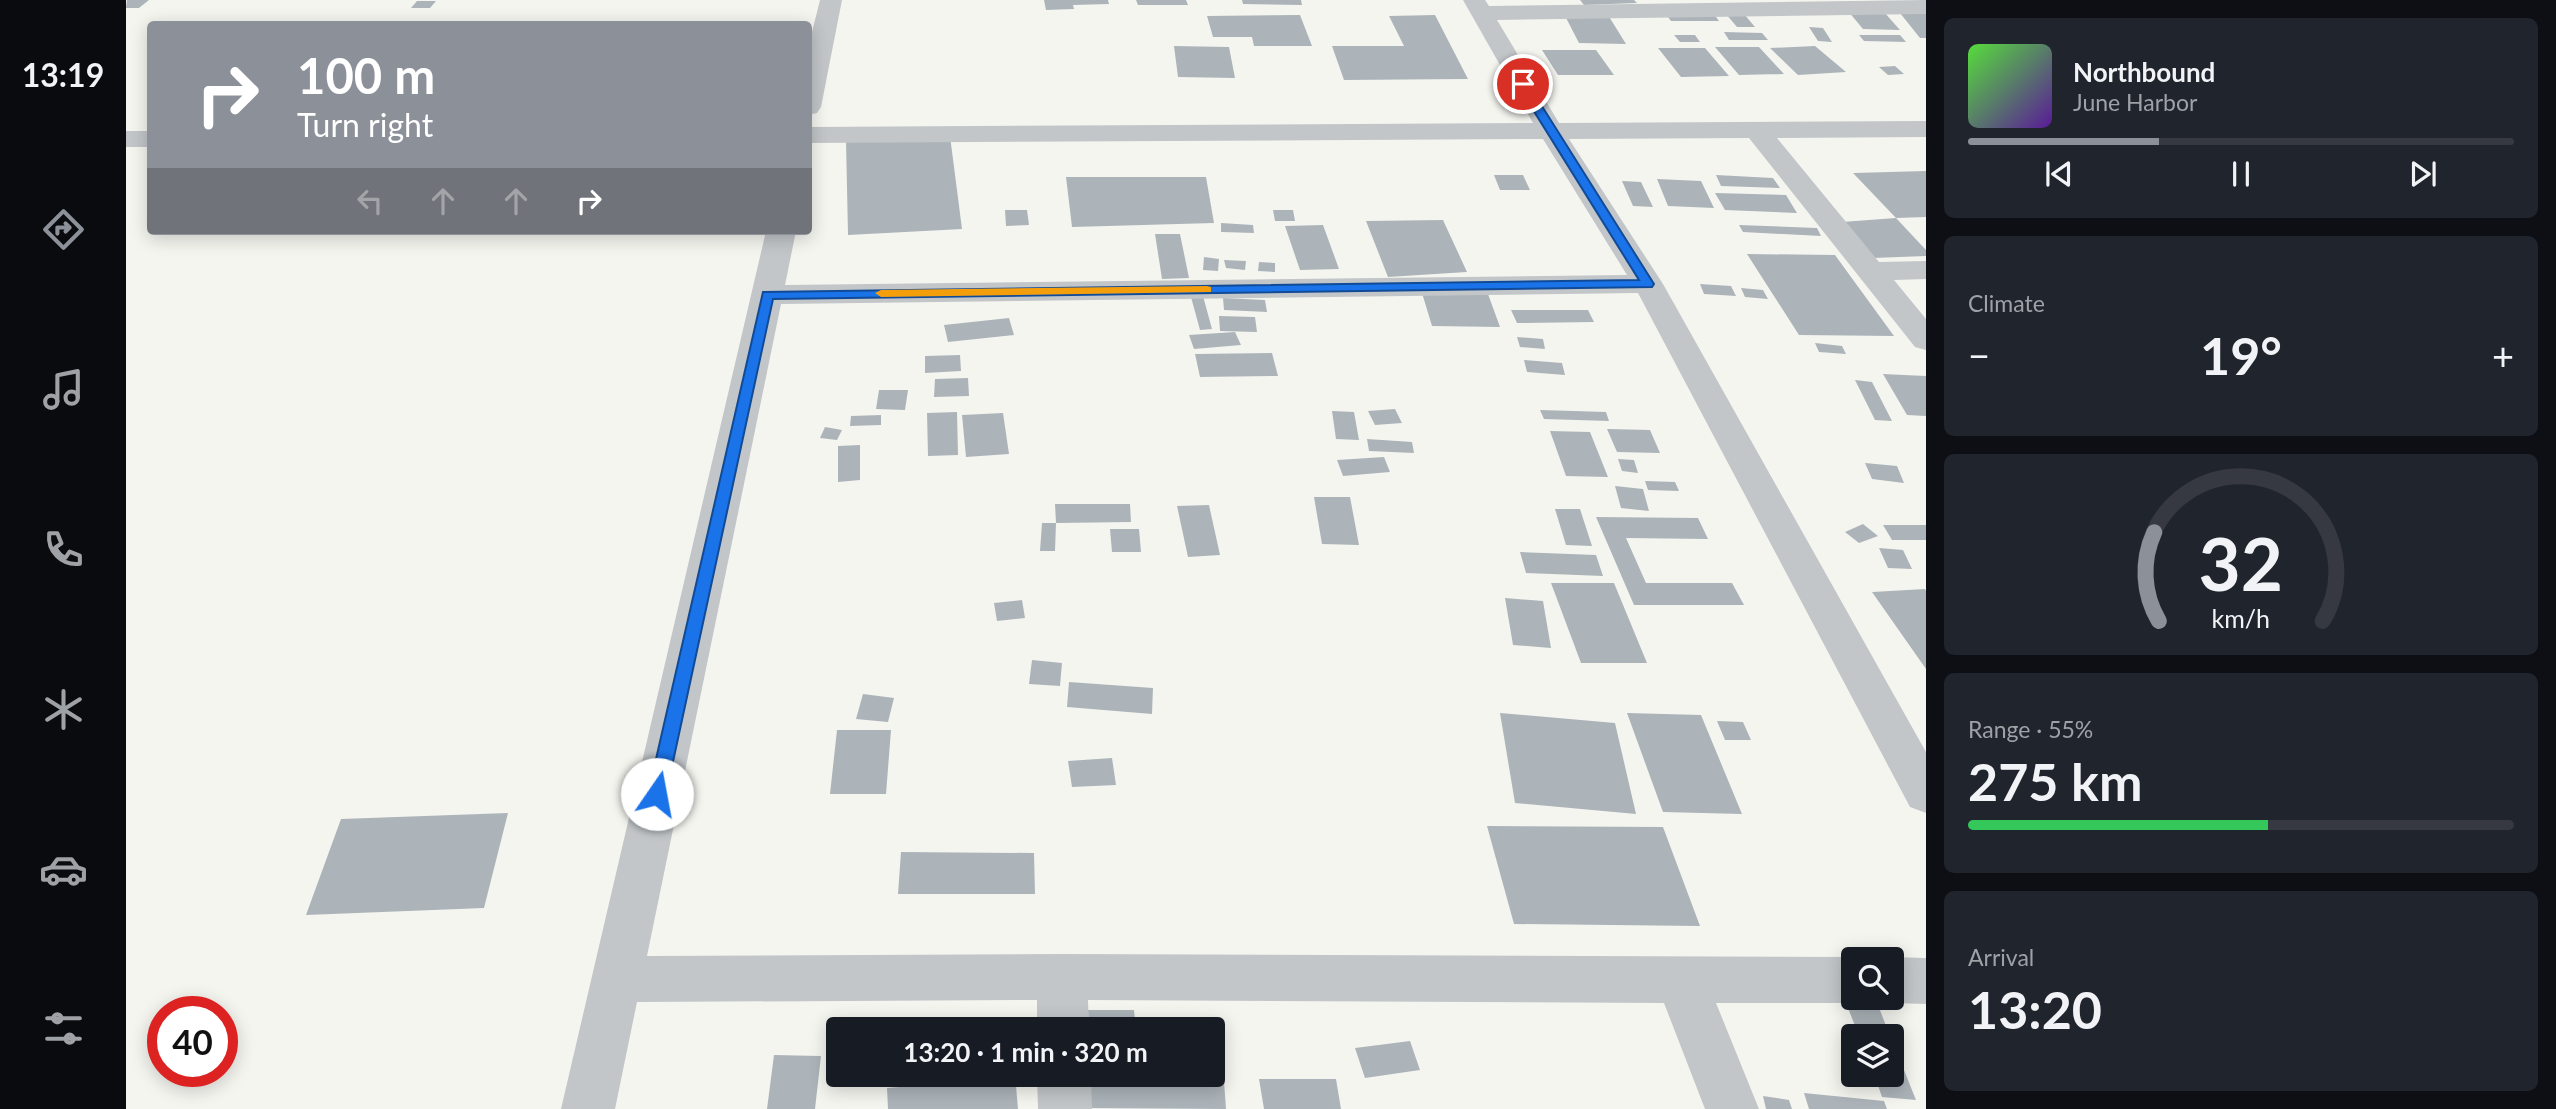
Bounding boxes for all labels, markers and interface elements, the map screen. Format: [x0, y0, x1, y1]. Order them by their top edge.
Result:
text: 100 m [297, 46, 435, 104]
icon: right [182, 49, 273, 140]
pin [1493, 54, 1553, 114]
text: 13:19 [22, 55, 104, 94]
text: Northbound [2073, 56, 2215, 88]
icon: arrive [1504, 65, 1542, 103]
text: June Harbor [2073, 88, 2197, 116]
text: Turn right [297, 105, 433, 144]
icon: previous [2040, 155, 2078, 193]
icon: pause [2222, 155, 2260, 193]
icon: next [2404, 155, 2442, 193]
icon: left [351, 182, 389, 220]
icon: ahead [424, 182, 462, 220]
icon: ahead [497, 182, 535, 220]
icon: right [570, 182, 608, 220]
icon: directions [39, 205, 88, 254]
text: Climate [1968, 289, 2045, 317]
text: 19° [2200, 324, 2282, 386]
text: − [1968, 332, 1990, 378]
text: + [2492, 332, 2514, 378]
icon: music [39, 365, 88, 414]
text: 32 [2199, 519, 2283, 607]
icon: phone [39, 525, 88, 574]
text: km/h [2212, 602, 2270, 632]
icon: climate [39, 685, 88, 734]
text: Range · 55% [1968, 715, 2093, 743]
text: 275 km [1968, 750, 2142, 812]
position arrow [620, 757, 694, 831]
icon: car [39, 845, 88, 894]
text: Arrival [1968, 943, 2034, 971]
map controls [1841, 947, 1904, 1087]
button: search [1841, 947, 1904, 1010]
text: 13:20 [1968, 978, 2102, 1040]
speed limit sign: 40 [147, 996, 238, 1087]
icon: filters [39, 1004, 88, 1053]
button: layers [1841, 1024, 1904, 1087]
text: 13:20 · 1 min · 320 m [903, 1036, 1148, 1068]

